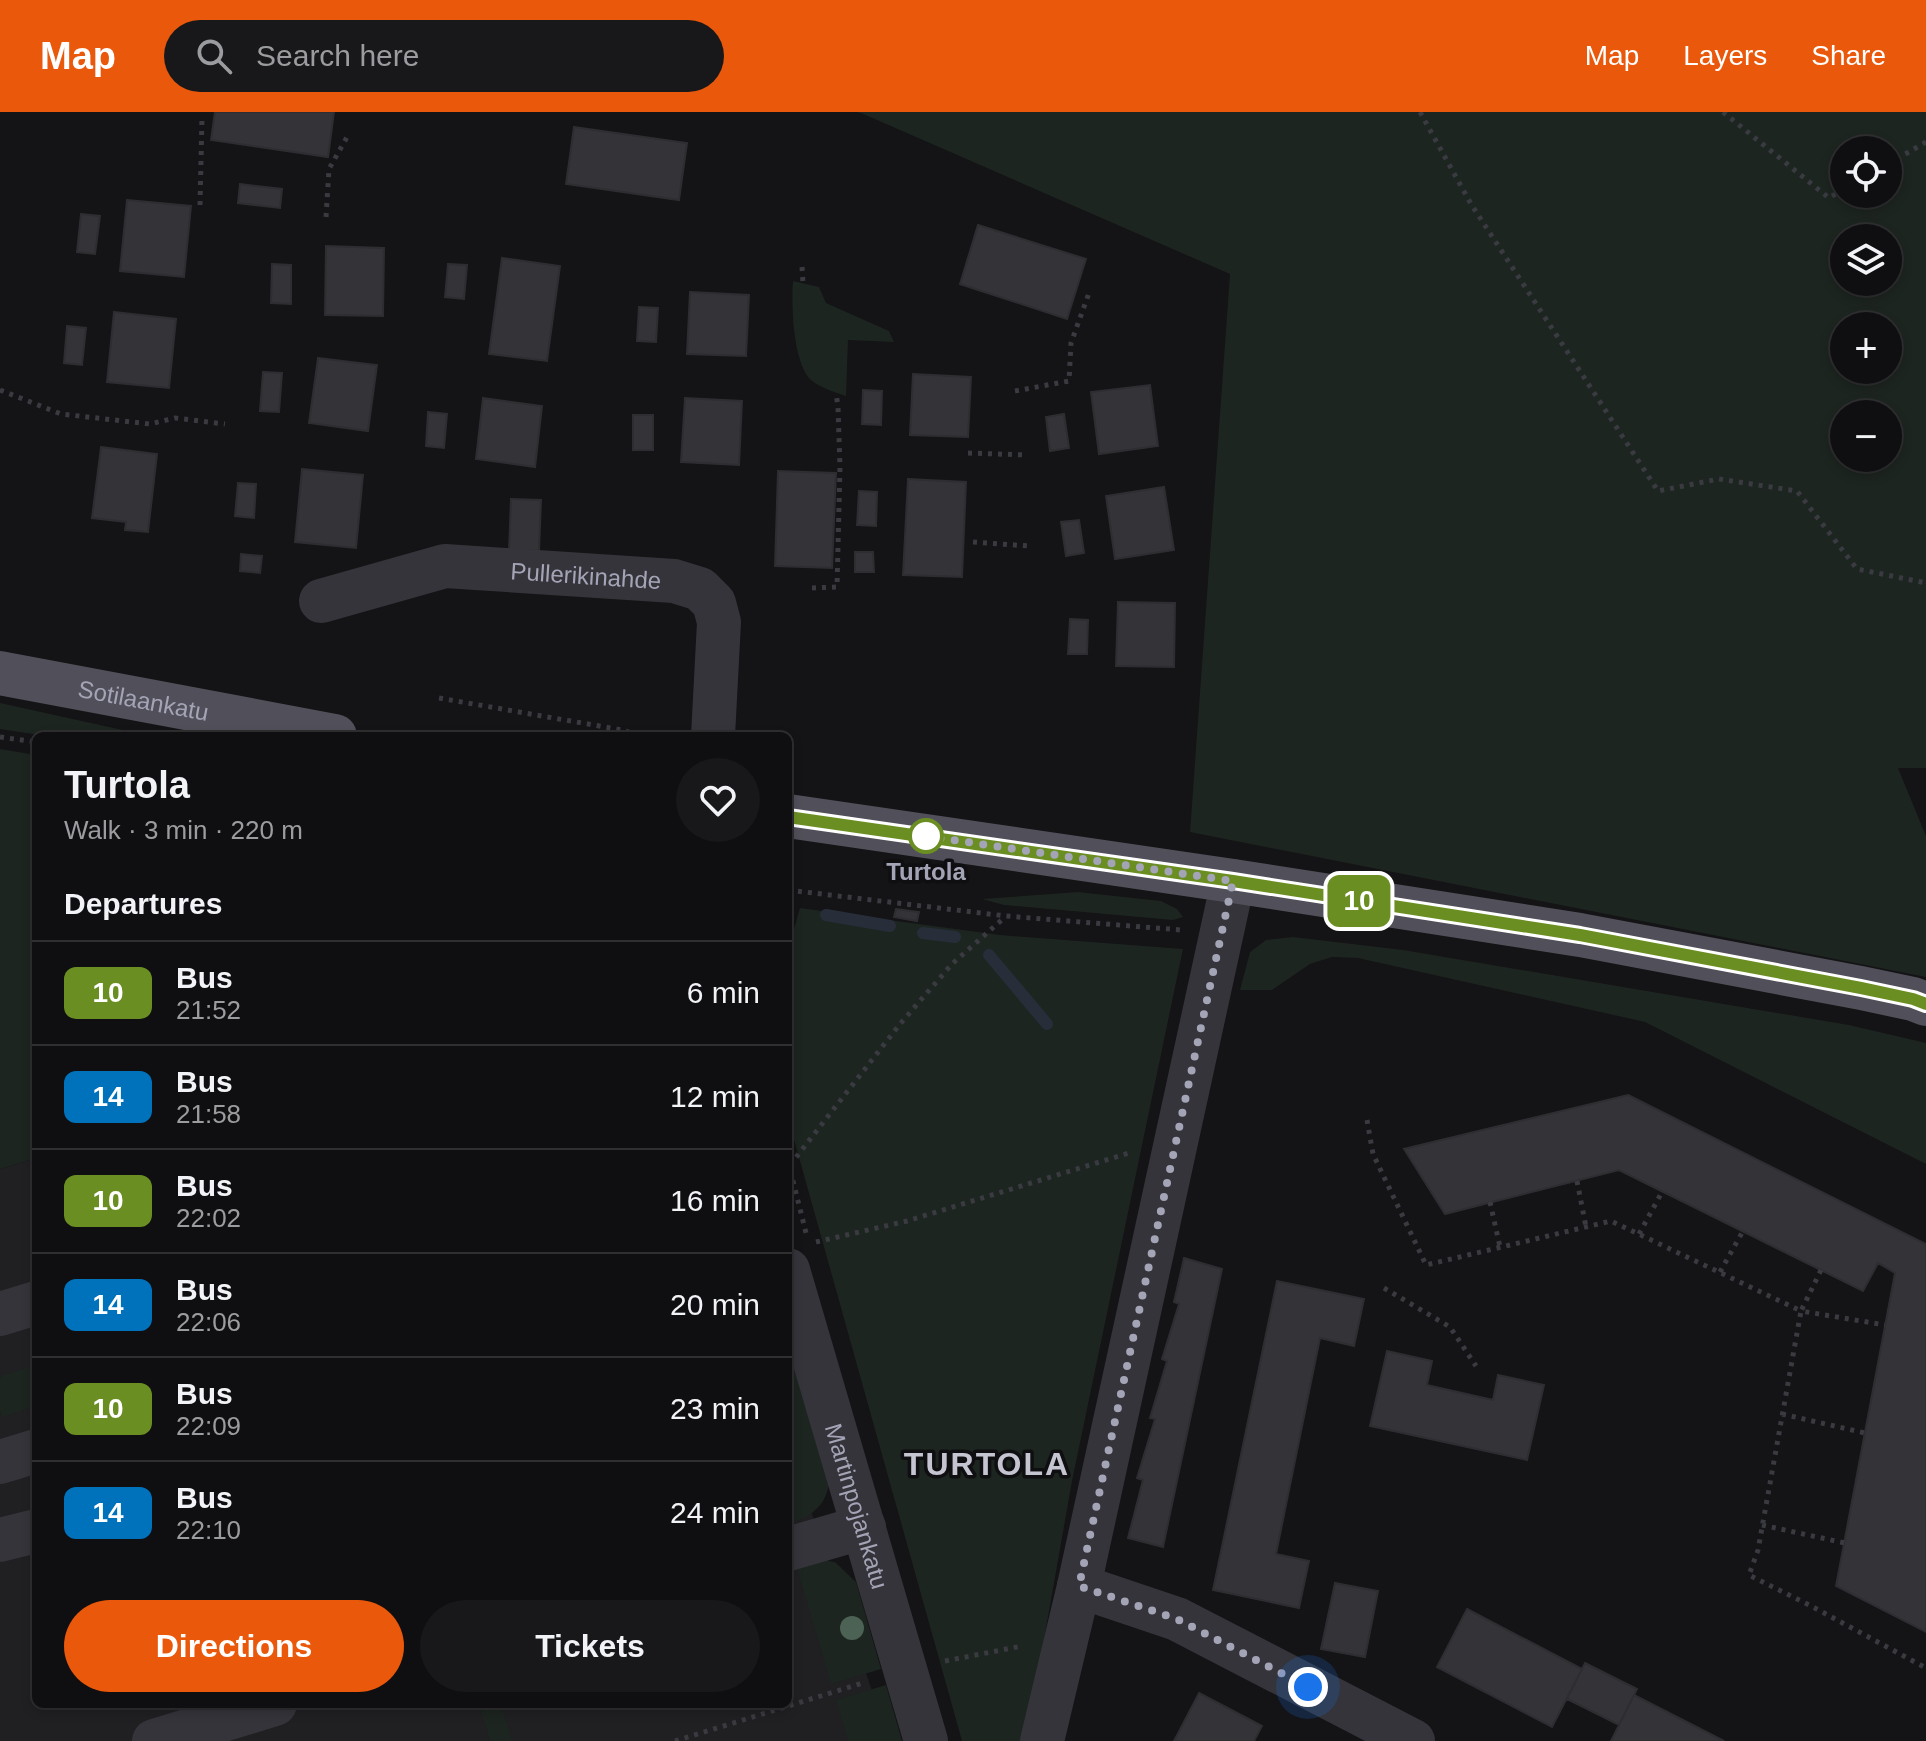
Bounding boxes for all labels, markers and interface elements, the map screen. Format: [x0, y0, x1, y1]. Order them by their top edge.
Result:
search box [164, 20, 724, 92]
icon: search [192, 34, 236, 78]
text: Map [40, 35, 116, 77]
text: Search here [256, 39, 419, 72]
text: Map [1585, 40, 1639, 71]
text: Layers [1683, 40, 1767, 71]
text: Share [1811, 40, 1886, 71]
map controls [1830, 136, 1902, 472]
button: locate [1830, 136, 1902, 208]
button: layers [1830, 224, 1902, 296]
button: + [1830, 312, 1902, 384]
button: − [1830, 400, 1902, 472]
street label: Pullerikinahde [510, 557, 662, 594]
street label: Sotilaankatu [76, 674, 211, 725]
button: heart [676, 758, 760, 842]
text: Turtola [64, 764, 190, 806]
text: Walk · 3 min · 220 m [64, 815, 303, 845]
marker: Turtola [909, 819, 943, 853]
place label: Turtola [886, 858, 966, 885]
line badge: 10 [1323, 875, 1395, 927]
text: 10 [1343, 885, 1375, 916]
text: Departures [64, 887, 222, 920]
text: Bus [176, 961, 233, 994]
text: 6 min [687, 976, 760, 1009]
text: 10 [92, 977, 124, 1008]
text: 21:52 [176, 995, 241, 1025]
text: Bus [176, 1065, 233, 1098]
text: 12 min [670, 1080, 760, 1113]
text: 14 [92, 1081, 124, 1112]
text: 21:58 [176, 1099, 241, 1129]
text: Bus [176, 1169, 233, 1202]
text: 16 min [670, 1184, 760, 1217]
text: 10 [92, 1185, 124, 1216]
text: 22:02 [176, 1203, 241, 1233]
text: Bus [176, 1273, 233, 1306]
text: 20 min [670, 1288, 760, 1321]
text: 14 [92, 1289, 124, 1320]
text: 22:06 [176, 1307, 241, 1337]
text: Bus [176, 1377, 233, 1410]
text: 23 min [670, 1392, 760, 1425]
text: 10 [92, 1393, 124, 1424]
text: 22:09 [176, 1411, 241, 1441]
street label: Martinpojankatu [820, 1420, 894, 1592]
district label: TURTOLA [904, 1446, 1070, 1482]
text: Bus [176, 1481, 233, 1514]
text: 24 min [670, 1496, 760, 1529]
text: 14 [92, 1497, 124, 1528]
text: 22:10 [176, 1515, 241, 1545]
button: Directions [64, 1600, 404, 1692]
button: Tickets [420, 1600, 760, 1692]
your location [1288, 1667, 1328, 1707]

